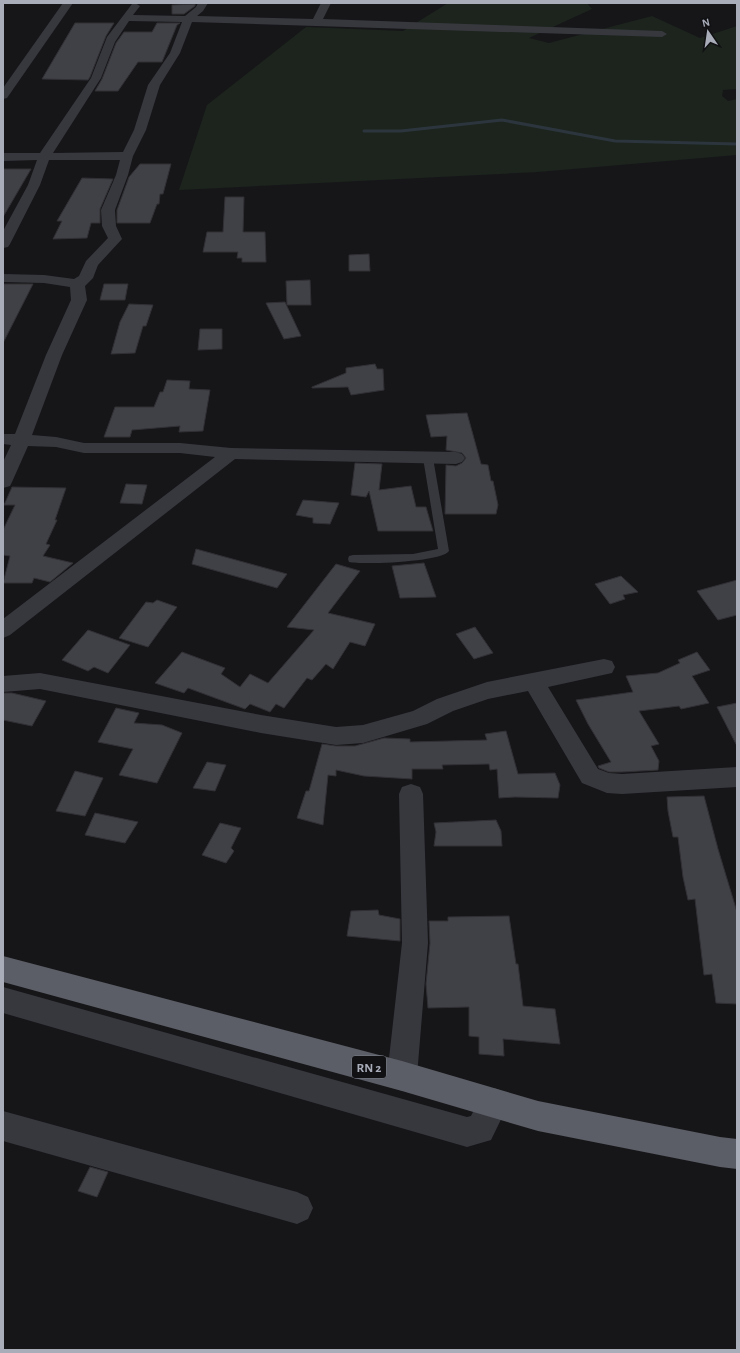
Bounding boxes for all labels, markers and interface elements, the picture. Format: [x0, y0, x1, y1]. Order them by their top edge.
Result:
north arrow [688, 12, 728, 52]
text: N [701, 17, 711, 29]
road number: RN 2 [352, 1056, 386, 1078]

